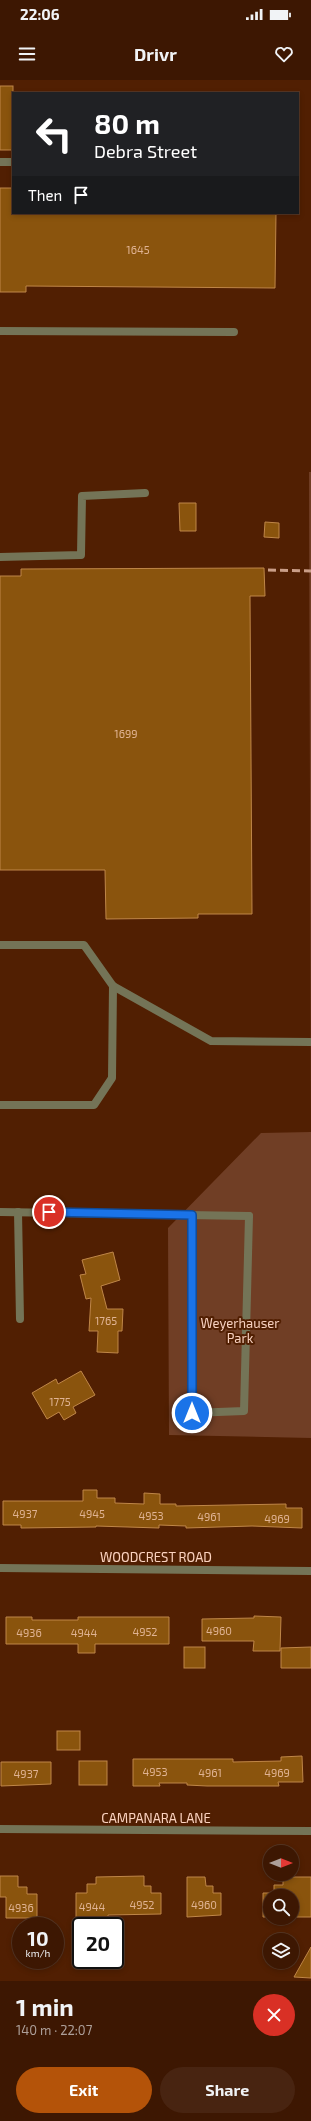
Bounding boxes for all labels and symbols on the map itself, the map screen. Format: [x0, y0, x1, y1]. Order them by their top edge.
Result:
house number: 1645 [126, 243, 150, 256]
house number: 1699 [114, 727, 138, 740]
pin [32, 1195, 66, 1229]
house number: 1765 [95, 1314, 117, 1327]
park label: Weyerhauser Park [201, 1315, 279, 1346]
position arrow [171, 1392, 213, 1434]
house number: 1775 [49, 1395, 71, 1408]
house number: 4937 [13, 1507, 38, 1520]
house number: 4945 [79, 1507, 105, 1520]
house number: 4953 [138, 1509, 164, 1522]
house number: 4961 [197, 1510, 221, 1523]
house number: 4969 [264, 1512, 290, 1525]
street label: WOODCREST ROAD [100, 1549, 212, 1565]
house number: 4960 [206, 1624, 232, 1637]
house number: 4952 [132, 1625, 158, 1638]
house number: 4936 [16, 1626, 42, 1639]
house number: 4944 [71, 1626, 98, 1639]
house number: 4953 [142, 1765, 168, 1778]
house number: 4961 [198, 1766, 222, 1779]
house number: 4969 [264, 1766, 290, 1779]
house number: 4937 [14, 1767, 39, 1780]
street label: CAMPANARA LANE [101, 1810, 211, 1826]
north arrow [263, 1845, 299, 1881]
house number: 4952 [129, 1898, 155, 1911]
house number: 4960 [191, 1898, 217, 1911]
house number: 4944 [79, 1900, 106, 1913]
house number: 4936 [8, 1901, 34, 1914]
speed limit sign: 20 [72, 1917, 124, 1969]

